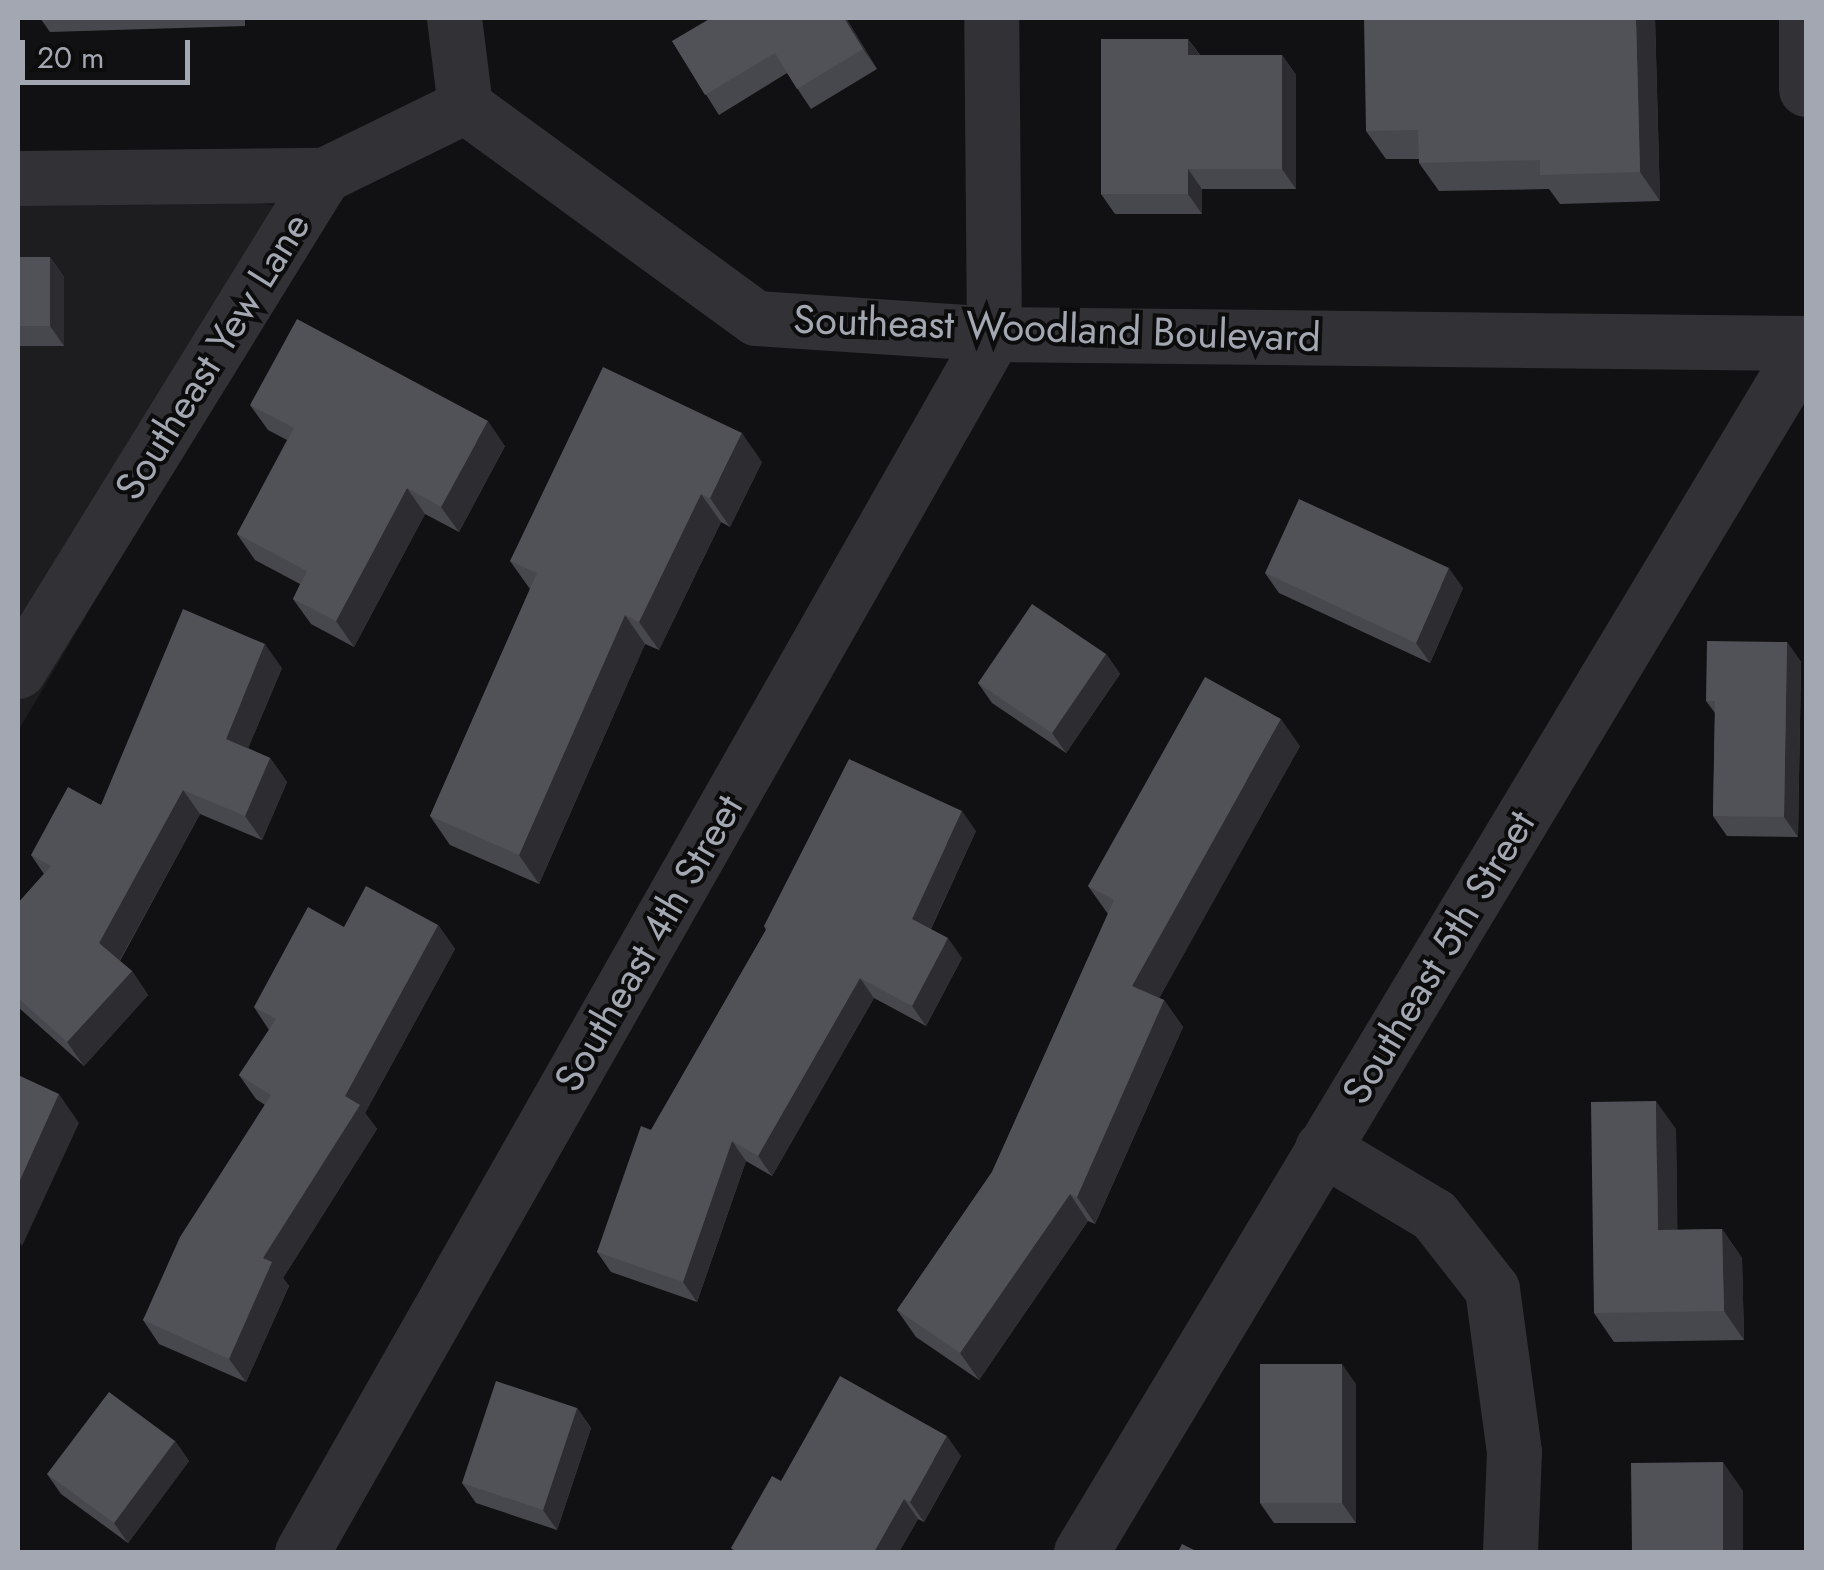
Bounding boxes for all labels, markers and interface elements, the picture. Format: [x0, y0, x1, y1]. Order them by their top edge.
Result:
scale bar [25, 20, 195, 82]
text: 20 m [37, 36, 104, 79]
street label: Southeast Yew Lane [104, 204, 320, 508]
street label: Southeast Woodland Boulevard [792, 295, 1322, 361]
street label: Southeast 4th Street [544, 786, 752, 1100]
street label: Southeast 5th Street [1332, 802, 1544, 1112]

